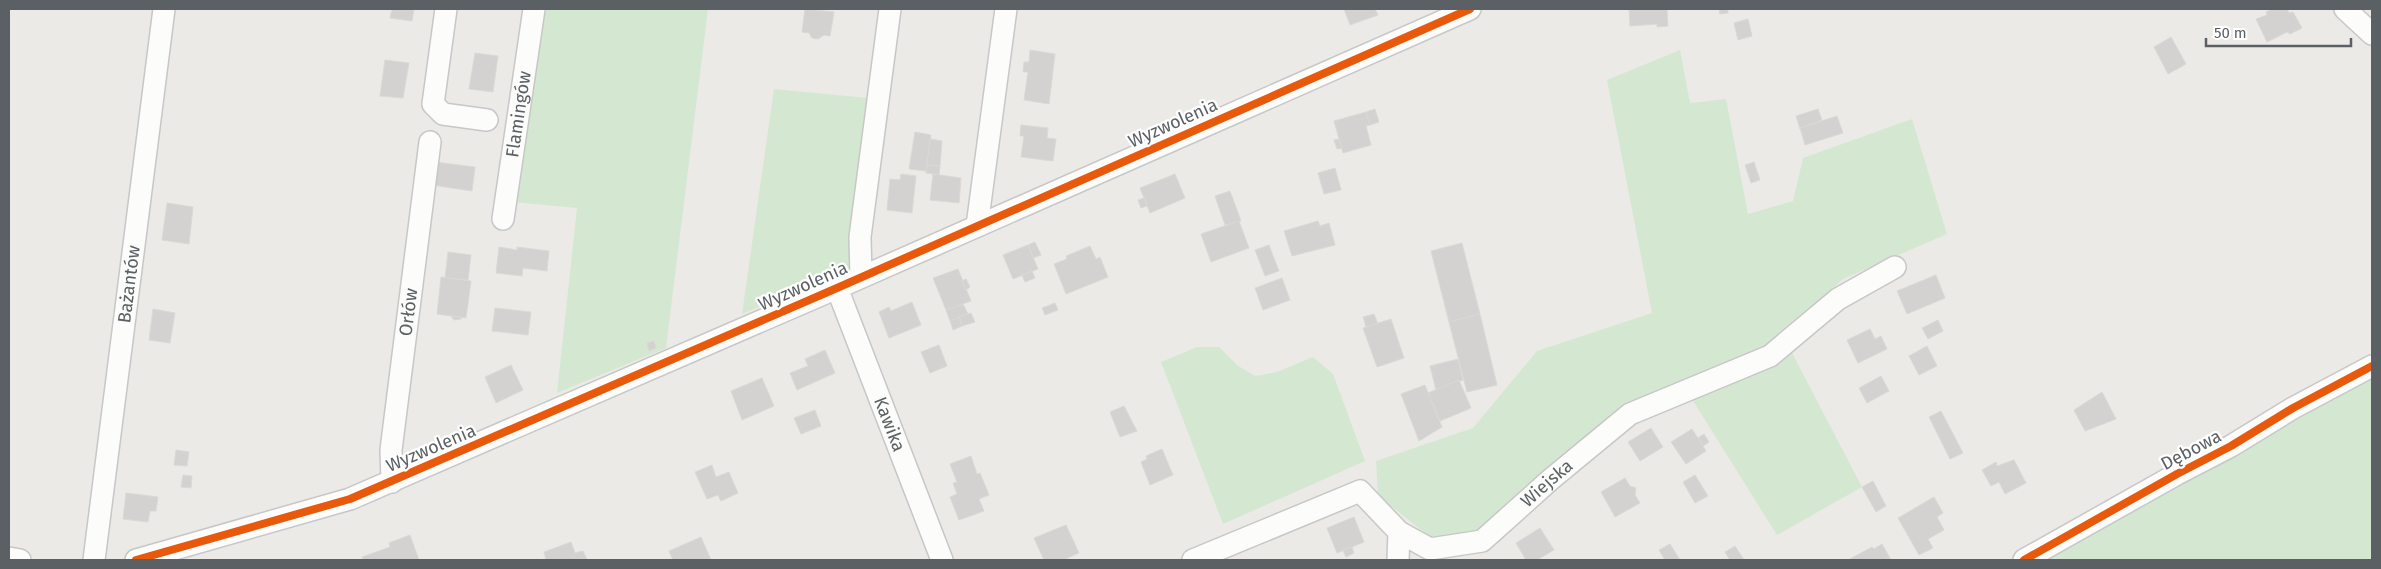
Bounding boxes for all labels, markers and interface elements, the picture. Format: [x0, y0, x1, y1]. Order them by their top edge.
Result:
scale bar [2206, 15, 2351, 47]
text: 50 m [2214, 24, 2247, 42]
street label: Flamingów [501, 69, 536, 159]
street label: Wyzwolenia [1125, 94, 1221, 152]
street label: Bażantów [113, 244, 145, 324]
street label: Wyzwolenia [755, 257, 851, 315]
street label: Orłów [395, 287, 422, 337]
street label: Kawika [869, 394, 910, 455]
street label: Wyzwolenia [383, 419, 479, 477]
street label: Dębowa [2157, 425, 2225, 475]
street label: Wiejska [1516, 455, 1577, 512]

